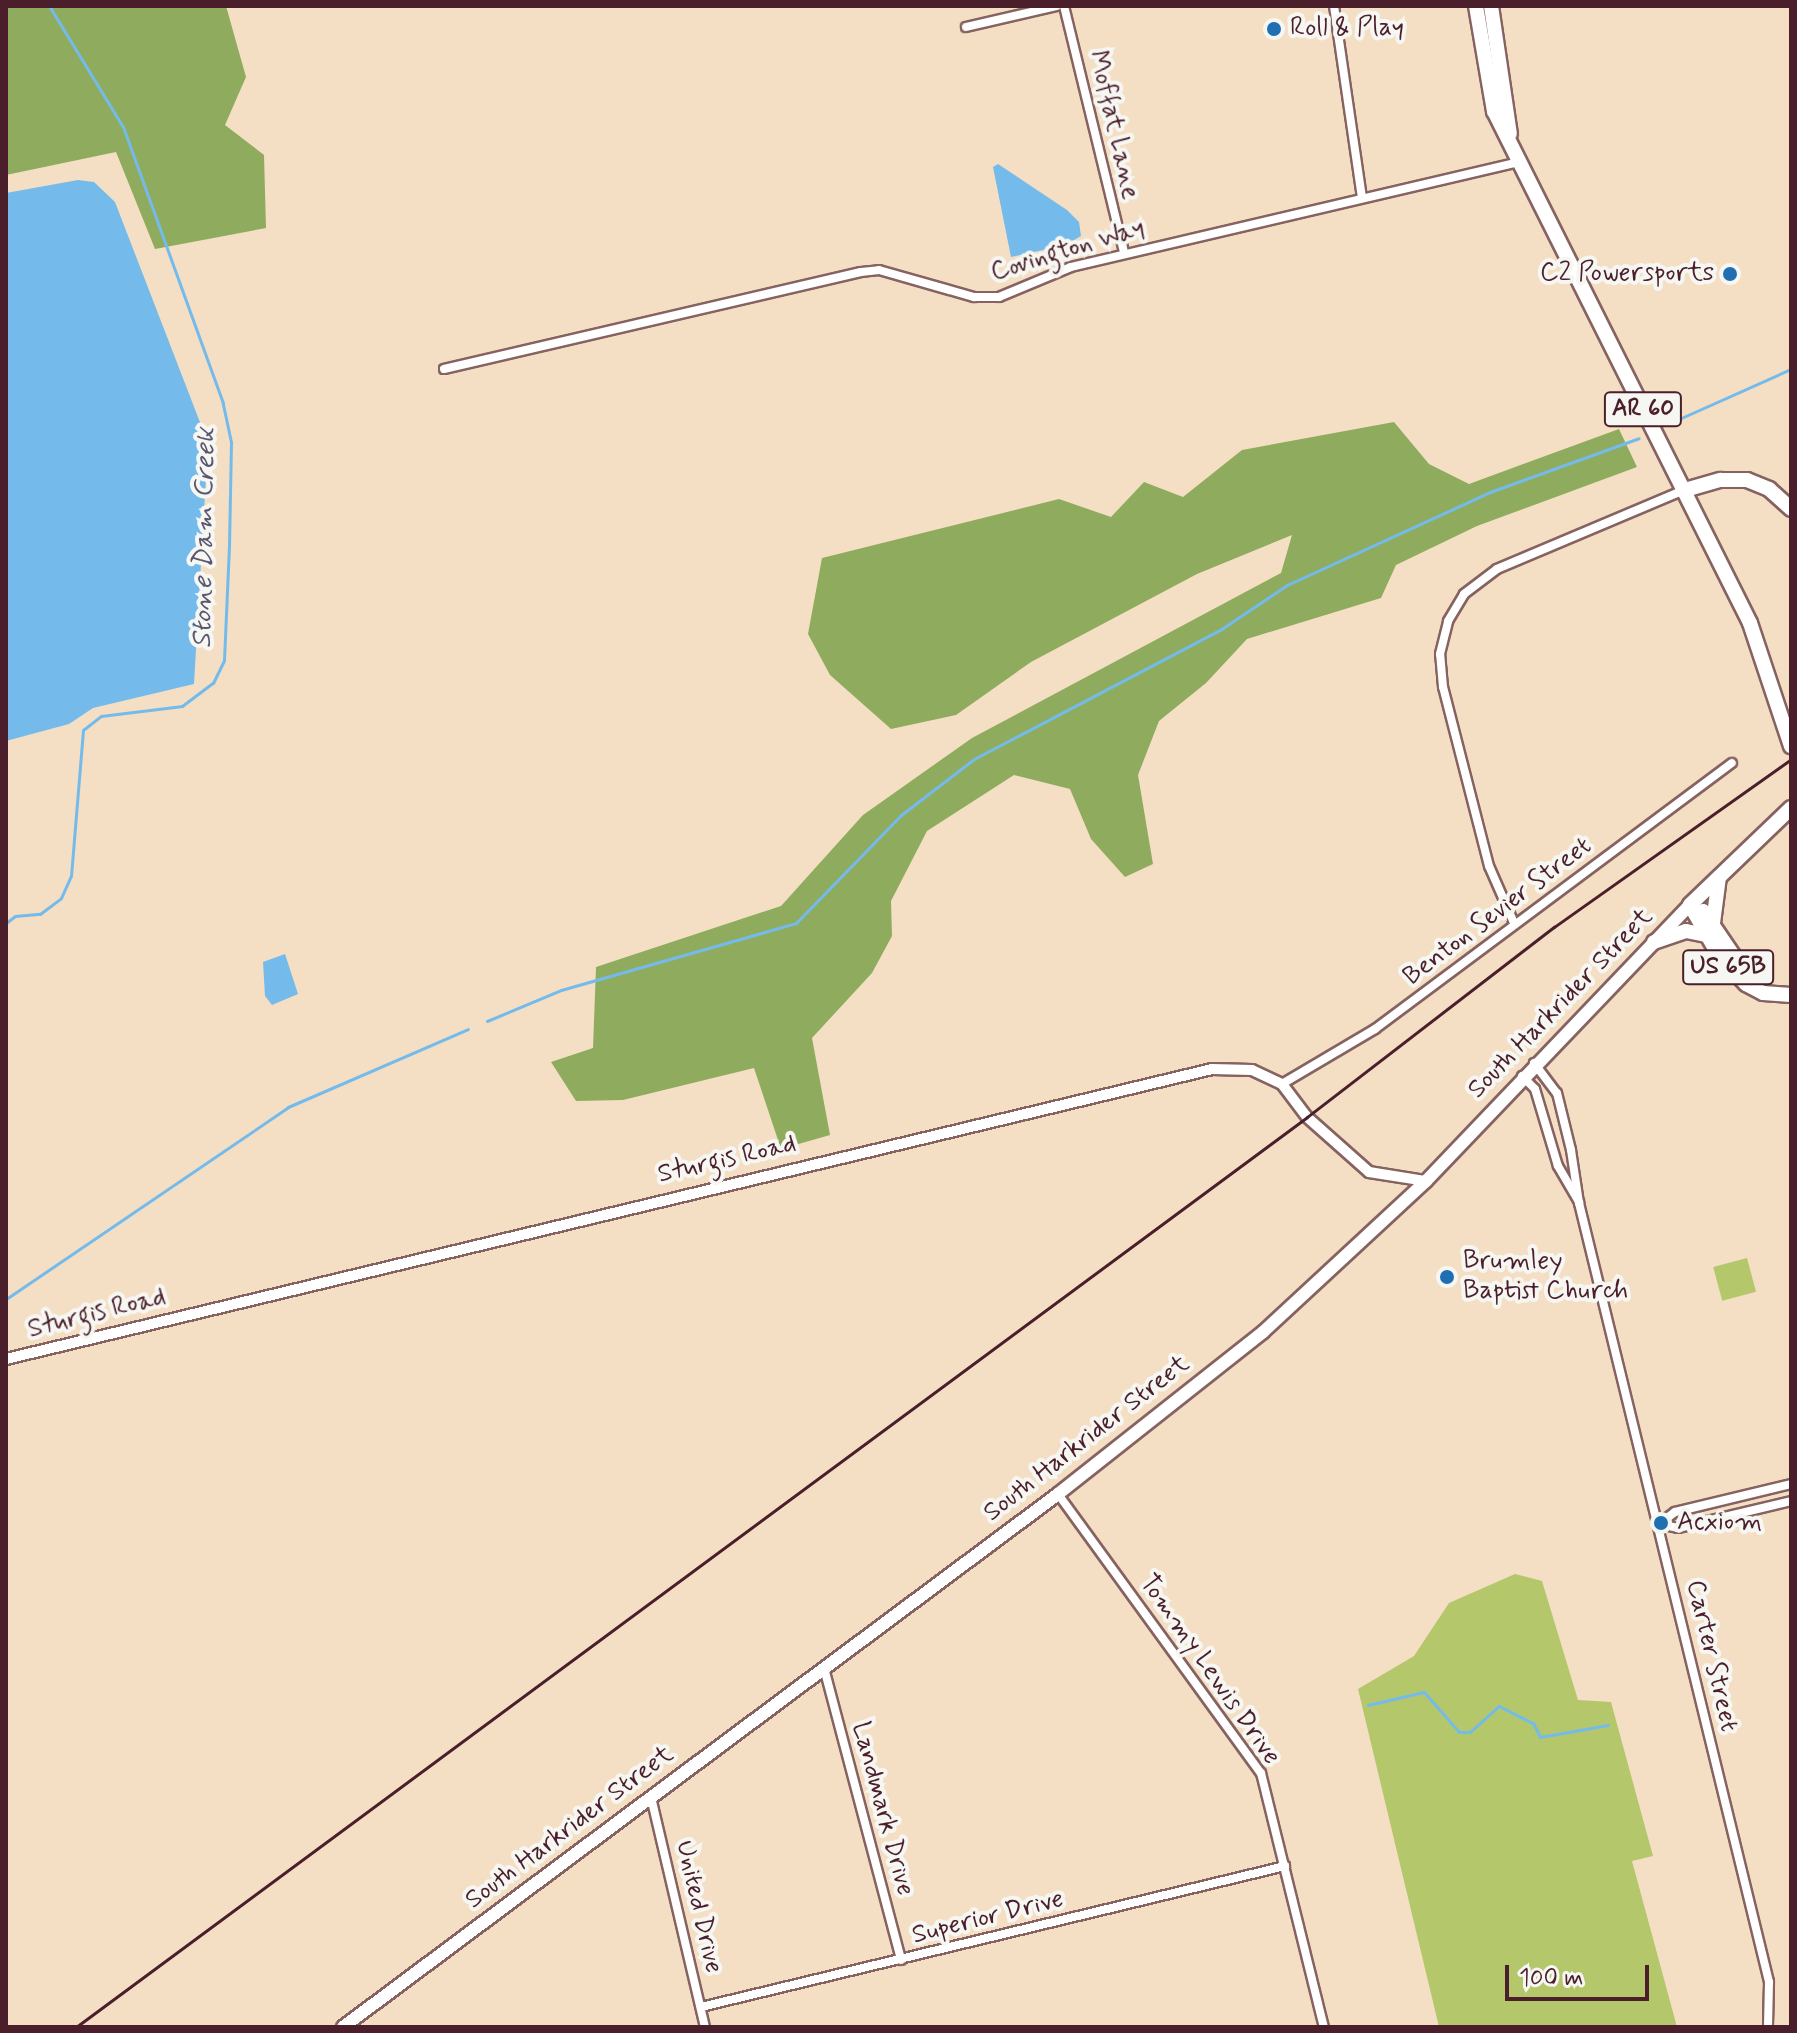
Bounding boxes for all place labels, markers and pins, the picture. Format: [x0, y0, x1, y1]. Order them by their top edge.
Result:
place label: Roll & Play [1290, 13, 1404, 45]
marker: Roll & Play [1265, 20, 1283, 38]
place label: C2 Powersports [1540, 258, 1714, 290]
marker: C2 Powersports [1721, 265, 1739, 283]
place label: Brumley Baptist Church [1463, 1246, 1628, 1308]
marker: Brumley Baptist Church [1438, 1268, 1456, 1286]
place label: Acxiom [1677, 1507, 1762, 1539]
marker: Acxiom [1652, 1514, 1670, 1532]

